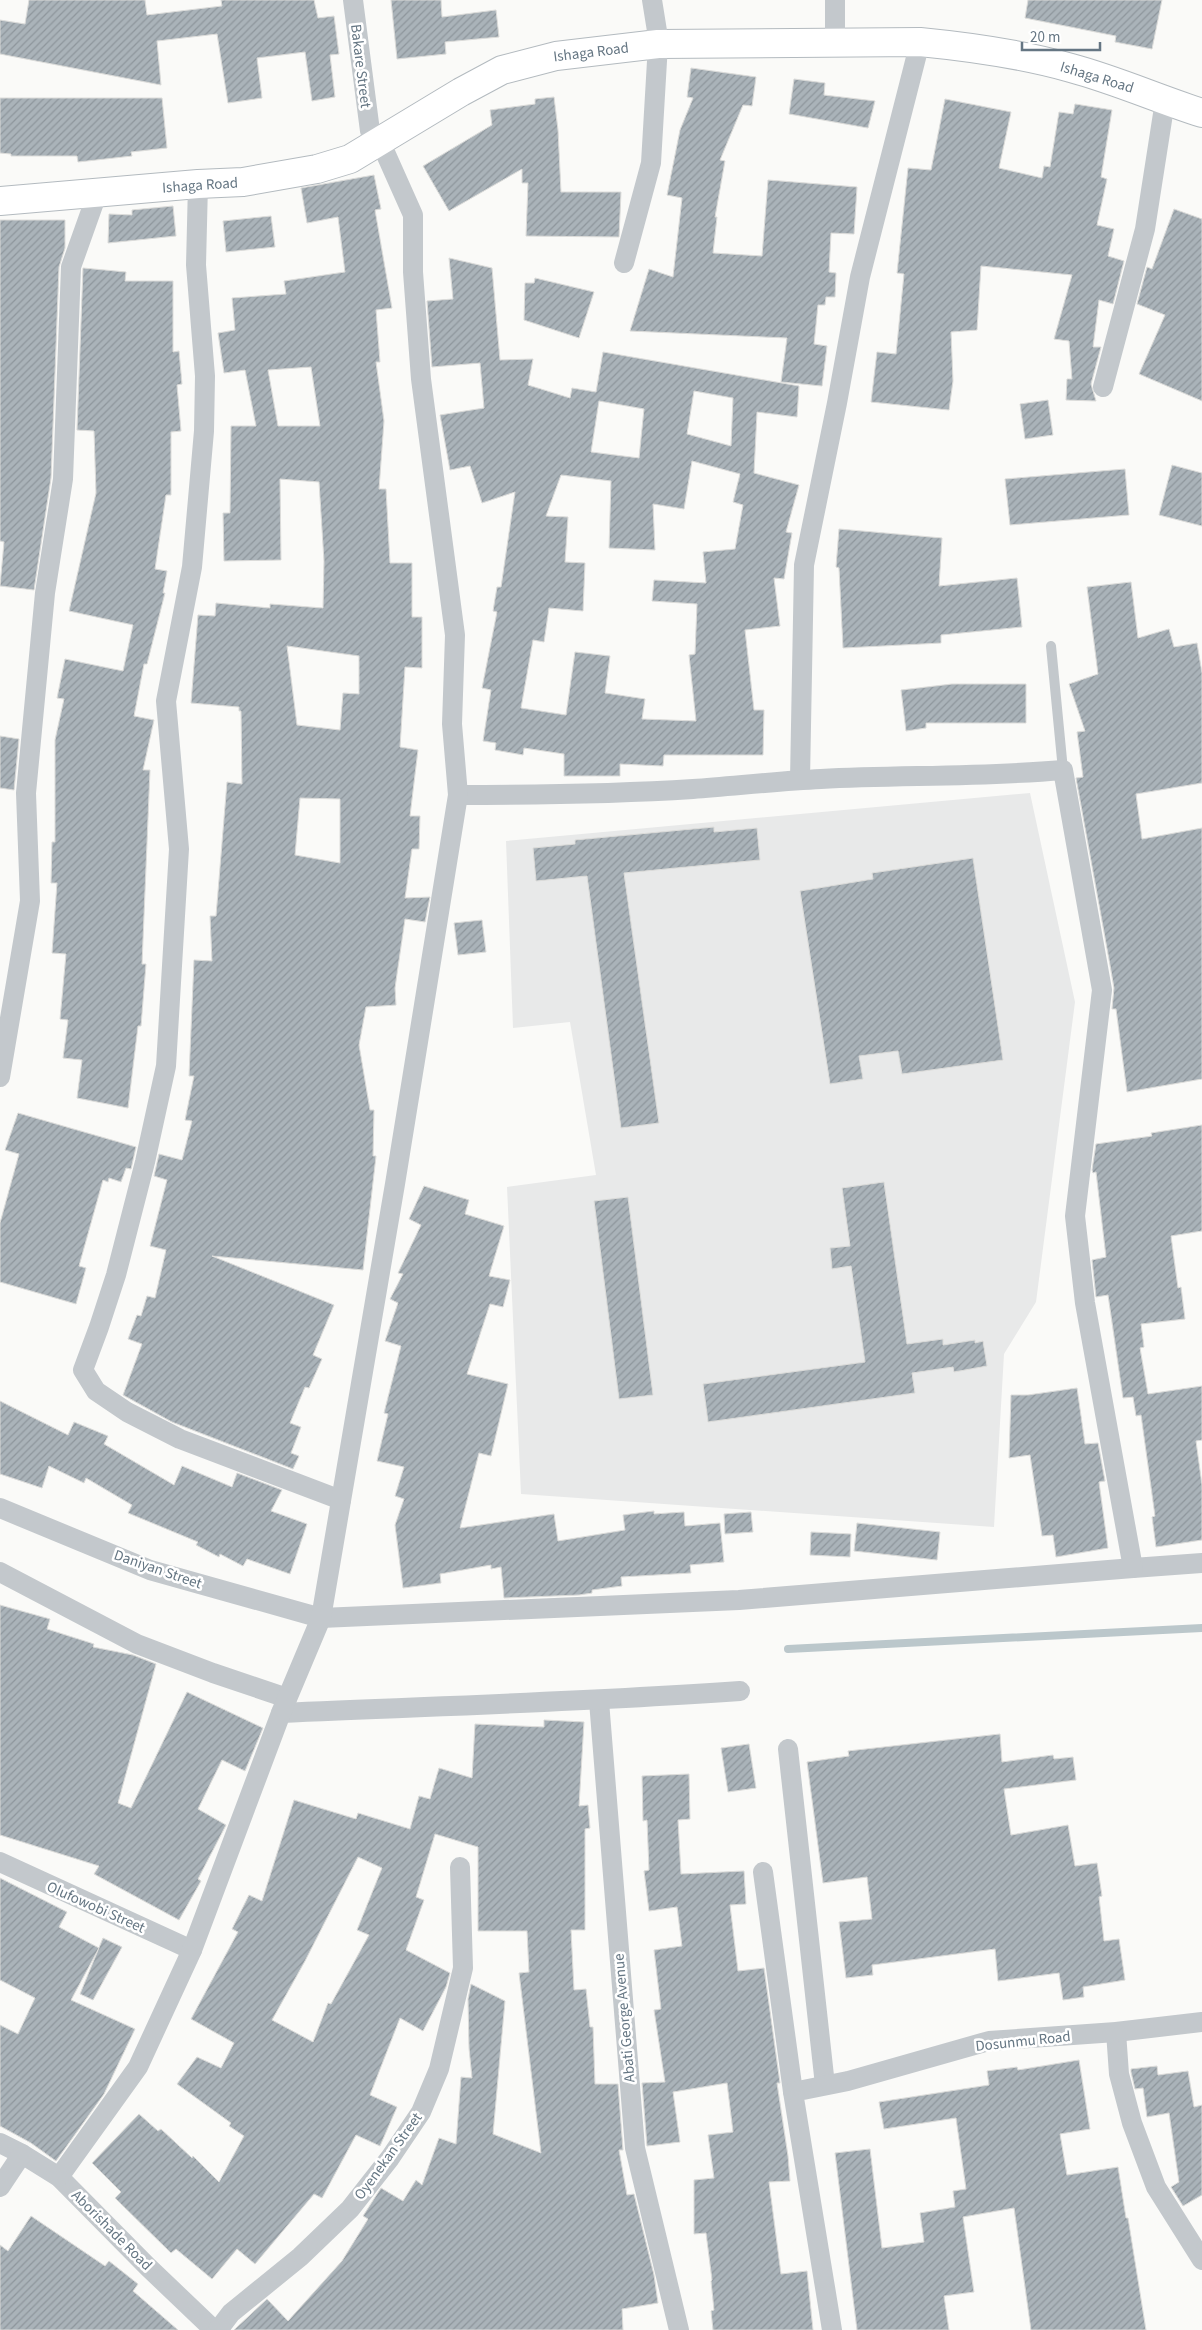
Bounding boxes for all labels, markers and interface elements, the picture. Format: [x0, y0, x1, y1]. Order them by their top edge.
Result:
scale bar [1022, 20, 1100, 52]
street label: Bakare Street [345, 23, 376, 109]
text: 20 m [1030, 27, 1060, 48]
street label: Ishaga Road [552, 37, 630, 68]
street label: Ishaga Road [1057, 56, 1136, 99]
street label: Ishaga Road [161, 172, 239, 199]
street label: Daniyan Street [111, 1545, 205, 1594]
street label: Olufowobi Street [43, 1876, 148, 1939]
street label: Abati George Avenue [608, 1953, 641, 2083]
street label: Dosunmu Road [974, 2026, 1072, 2057]
street label: Oyenekan Street [349, 2108, 427, 2204]
street label: Aborishade Road [67, 2185, 157, 2275]

